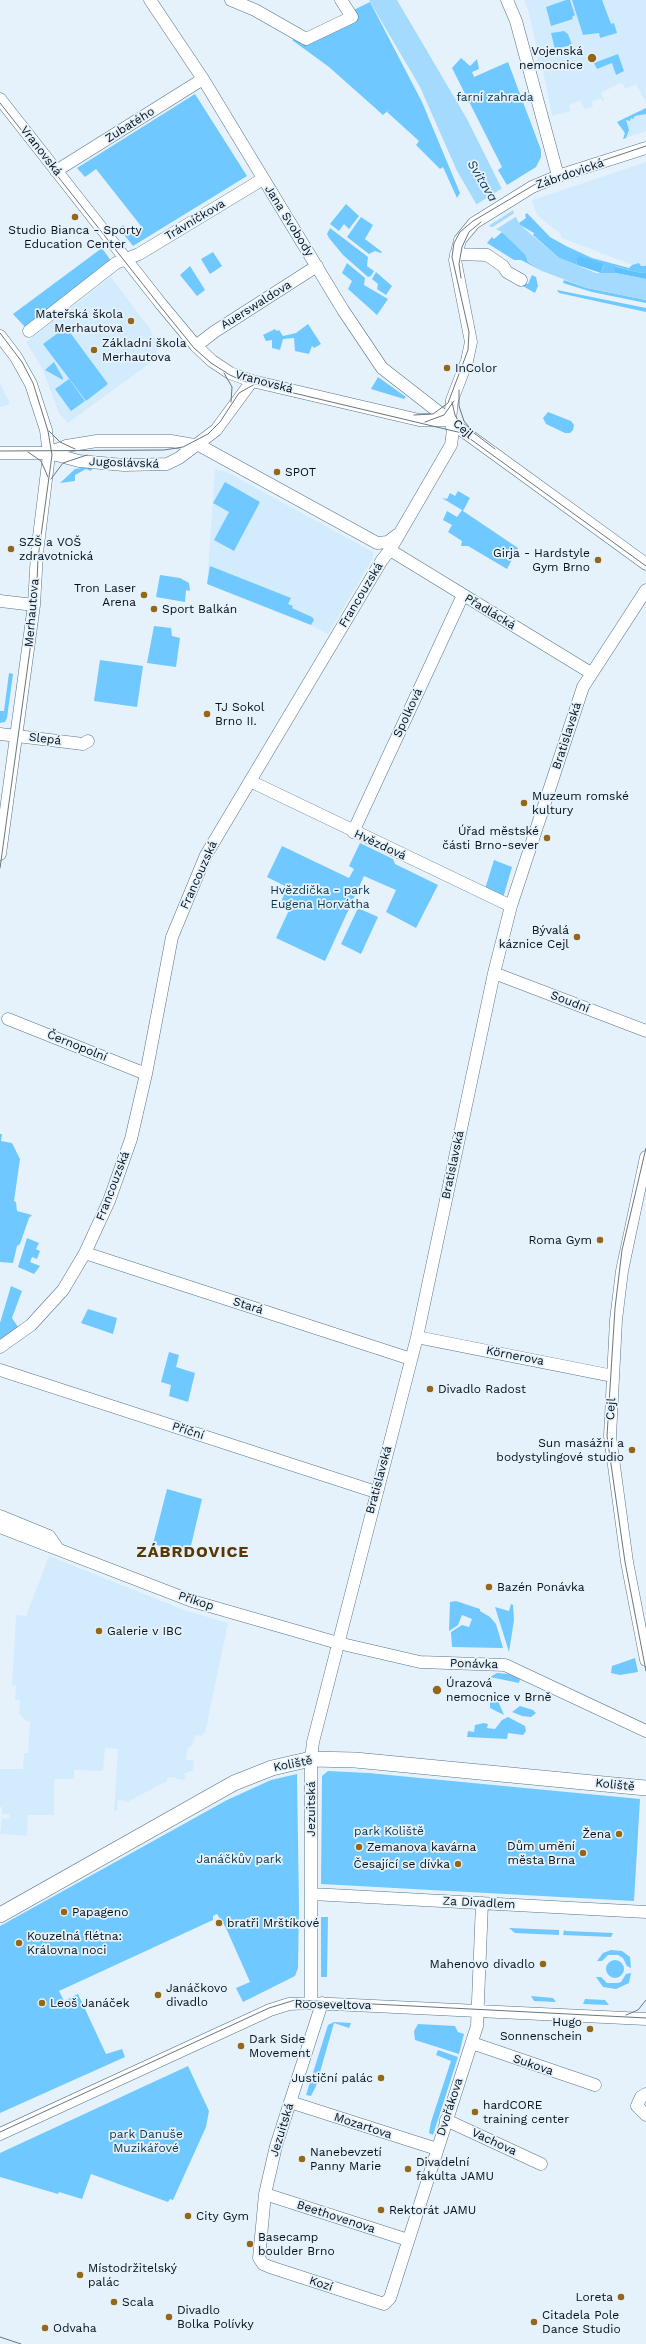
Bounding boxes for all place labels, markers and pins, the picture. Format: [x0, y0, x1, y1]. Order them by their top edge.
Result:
place label: Vojenská nemocnice [519, 44, 583, 72]
marker: Vojenská nemocnice [586, 52, 598, 64]
marker: Studio Bianca - Sporty Education Center [70, 212, 80, 222]
place label: Studio Bianca - Sporty Education Center [8, 223, 142, 251]
place label: Mateřská škola Merhautova [35, 307, 123, 335]
marker: Mateřská škola Merhautova [126, 316, 136, 326]
place label: Základní škola Merhautova [102, 336, 186, 364]
marker: Základní škola Merhautova [89, 345, 99, 355]
place label: InColor [455, 361, 497, 375]
marker: InColor [442, 363, 452, 373]
place label: SPOT [285, 465, 316, 479]
marker: SPOT [272, 467, 282, 477]
place label: SZŠ a VOŠ zdravotnická [19, 535, 93, 563]
marker: SZŠ a VOŠ zdravotnická [6, 544, 16, 554]
place label: Girja - Hardstyle Gym Brno [493, 546, 590, 574]
marker: Girja - Hardstyle Gym Brno [593, 555, 603, 565]
place label: Tron Laser Arena [74, 581, 136, 609]
marker: Tron Laser Arena [139, 590, 149, 600]
place label: Sport Balkán [162, 602, 237, 616]
marker: Sport Balkán [149, 604, 159, 614]
place label: TJ Sokol Brno II. [215, 700, 264, 728]
marker: TJ Sokol Brno II. [202, 709, 212, 719]
place label: Muzeum romské kultury [532, 789, 629, 817]
marker: Muzeum romské kultury [519, 798, 529, 808]
place label: Úřad městské části Brno-sever [442, 824, 539, 852]
marker: Úřad městské části Brno-sever [542, 833, 552, 843]
place label: Bývalá káznice Cejl [499, 923, 569, 951]
marker: Bývalá káznice Cejl [572, 932, 582, 942]
place label: Roma Gym [528, 1233, 592, 1247]
marker: Roma Gym [595, 1235, 605, 1245]
place label: Divadlo Radost [438, 1382, 526, 1396]
marker: Divadlo Radost [425, 1384, 435, 1394]
place label: Sun masážní a bodystylingové studio [496, 1436, 624, 1464]
marker: Sun masážní a bodystylingové studio [627, 1445, 637, 1455]
place label: Bazén Ponávka [497, 1580, 585, 1594]
marker: Bazén Ponávka [484, 1582, 494, 1592]
place label: Galerie v IBC [107, 1624, 182, 1638]
marker: Galerie v IBC [94, 1626, 104, 1636]
place label: Úrazová nemocnice v Brně [446, 1676, 551, 1704]
marker: Úrazová nemocnice v Brně [431, 1684, 443, 1696]
place label: Žena [583, 1827, 611, 1841]
marker: Žena [614, 1829, 624, 1839]
place label: Dům umění města Brna [507, 1839, 575, 1867]
place label: Zemanova kavárna [367, 1840, 476, 1854]
marker: Zemanova kavárna [354, 1842, 364, 1852]
marker: Dům umění města Brna [578, 1848, 588, 1858]
place label: Česající se dívka [354, 1857, 450, 1871]
marker: Česající se dívka [453, 1859, 463, 1869]
place label: Papageno [72, 1905, 128, 1919]
marker: Papageno [59, 1907, 69, 1917]
place label: bratři Mrštíkové [227, 1916, 319, 1930]
marker: bratři Mrštíkové [214, 1918, 224, 1928]
place label: Kouzelná flétna: Královna noci [27, 1929, 122, 1957]
marker: Kouzelná flétna: Královna noci [14, 1938, 24, 1948]
place label: Mahenovo divadlo [430, 1957, 535, 1971]
marker: Mahenovo divadlo [538, 1959, 548, 1969]
place label: Janáčkovo divadlo [166, 1981, 228, 2009]
marker: Janáčkovo divadlo [153, 1990, 163, 2000]
place label: Leoš Janáček [50, 1996, 130, 2010]
marker: Leoš Janáček [37, 1998, 47, 2008]
place label: Hugo Sonnenschein [500, 2015, 582, 2043]
marker: Hugo Sonnenschein [585, 2024, 595, 2034]
place label: Dark Side Movement [249, 2032, 310, 2060]
marker: Dark Side Movement [236, 2041, 246, 2051]
place label: Justiční palác [291, 2071, 373, 2085]
marker: Justiční palác [376, 2073, 386, 2083]
place label: hardCORE training center [483, 2098, 569, 2126]
marker: hardCORE training center [470, 2107, 480, 2117]
place label: Nanebevzetí Panny Marie [310, 2145, 382, 2173]
marker: Nanebevzetí Panny Marie [297, 2154, 307, 2164]
place label: Divadelní fakulta JAMU [416, 2155, 494, 2183]
marker: Divadelní fakulta JAMU [403, 2164, 413, 2174]
place label: Rektorát JAMU [389, 2203, 476, 2217]
marker: Rektorát JAMU [376, 2205, 386, 2215]
place label: City Gym [196, 2209, 249, 2223]
marker: City Gym [183, 2211, 193, 2221]
place label: Basecamp boulder Brno [258, 2230, 335, 2258]
marker: Basecamp boulder Brno [245, 2239, 255, 2249]
place label: Místodržitelský palác [88, 2261, 177, 2289]
marker: Místodržitelský palác [75, 2270, 85, 2280]
place label: Loreta [576, 2290, 613, 2304]
marker: Loreta [616, 2292, 626, 2302]
place label: Scala [122, 2295, 154, 2309]
marker: Scala [109, 2297, 119, 2307]
place label: Divadlo Bolka Polívky [177, 2303, 254, 2331]
place label: Citadela Pole Dance Studio [542, 2308, 621, 2336]
marker: Divadlo Bolka Polívky [164, 2312, 174, 2322]
marker: Citadela Pole Dance Studio [529, 2317, 539, 2327]
place label: Odvaha [53, 2321, 97, 2335]
marker: Odvaha [40, 2323, 50, 2333]

